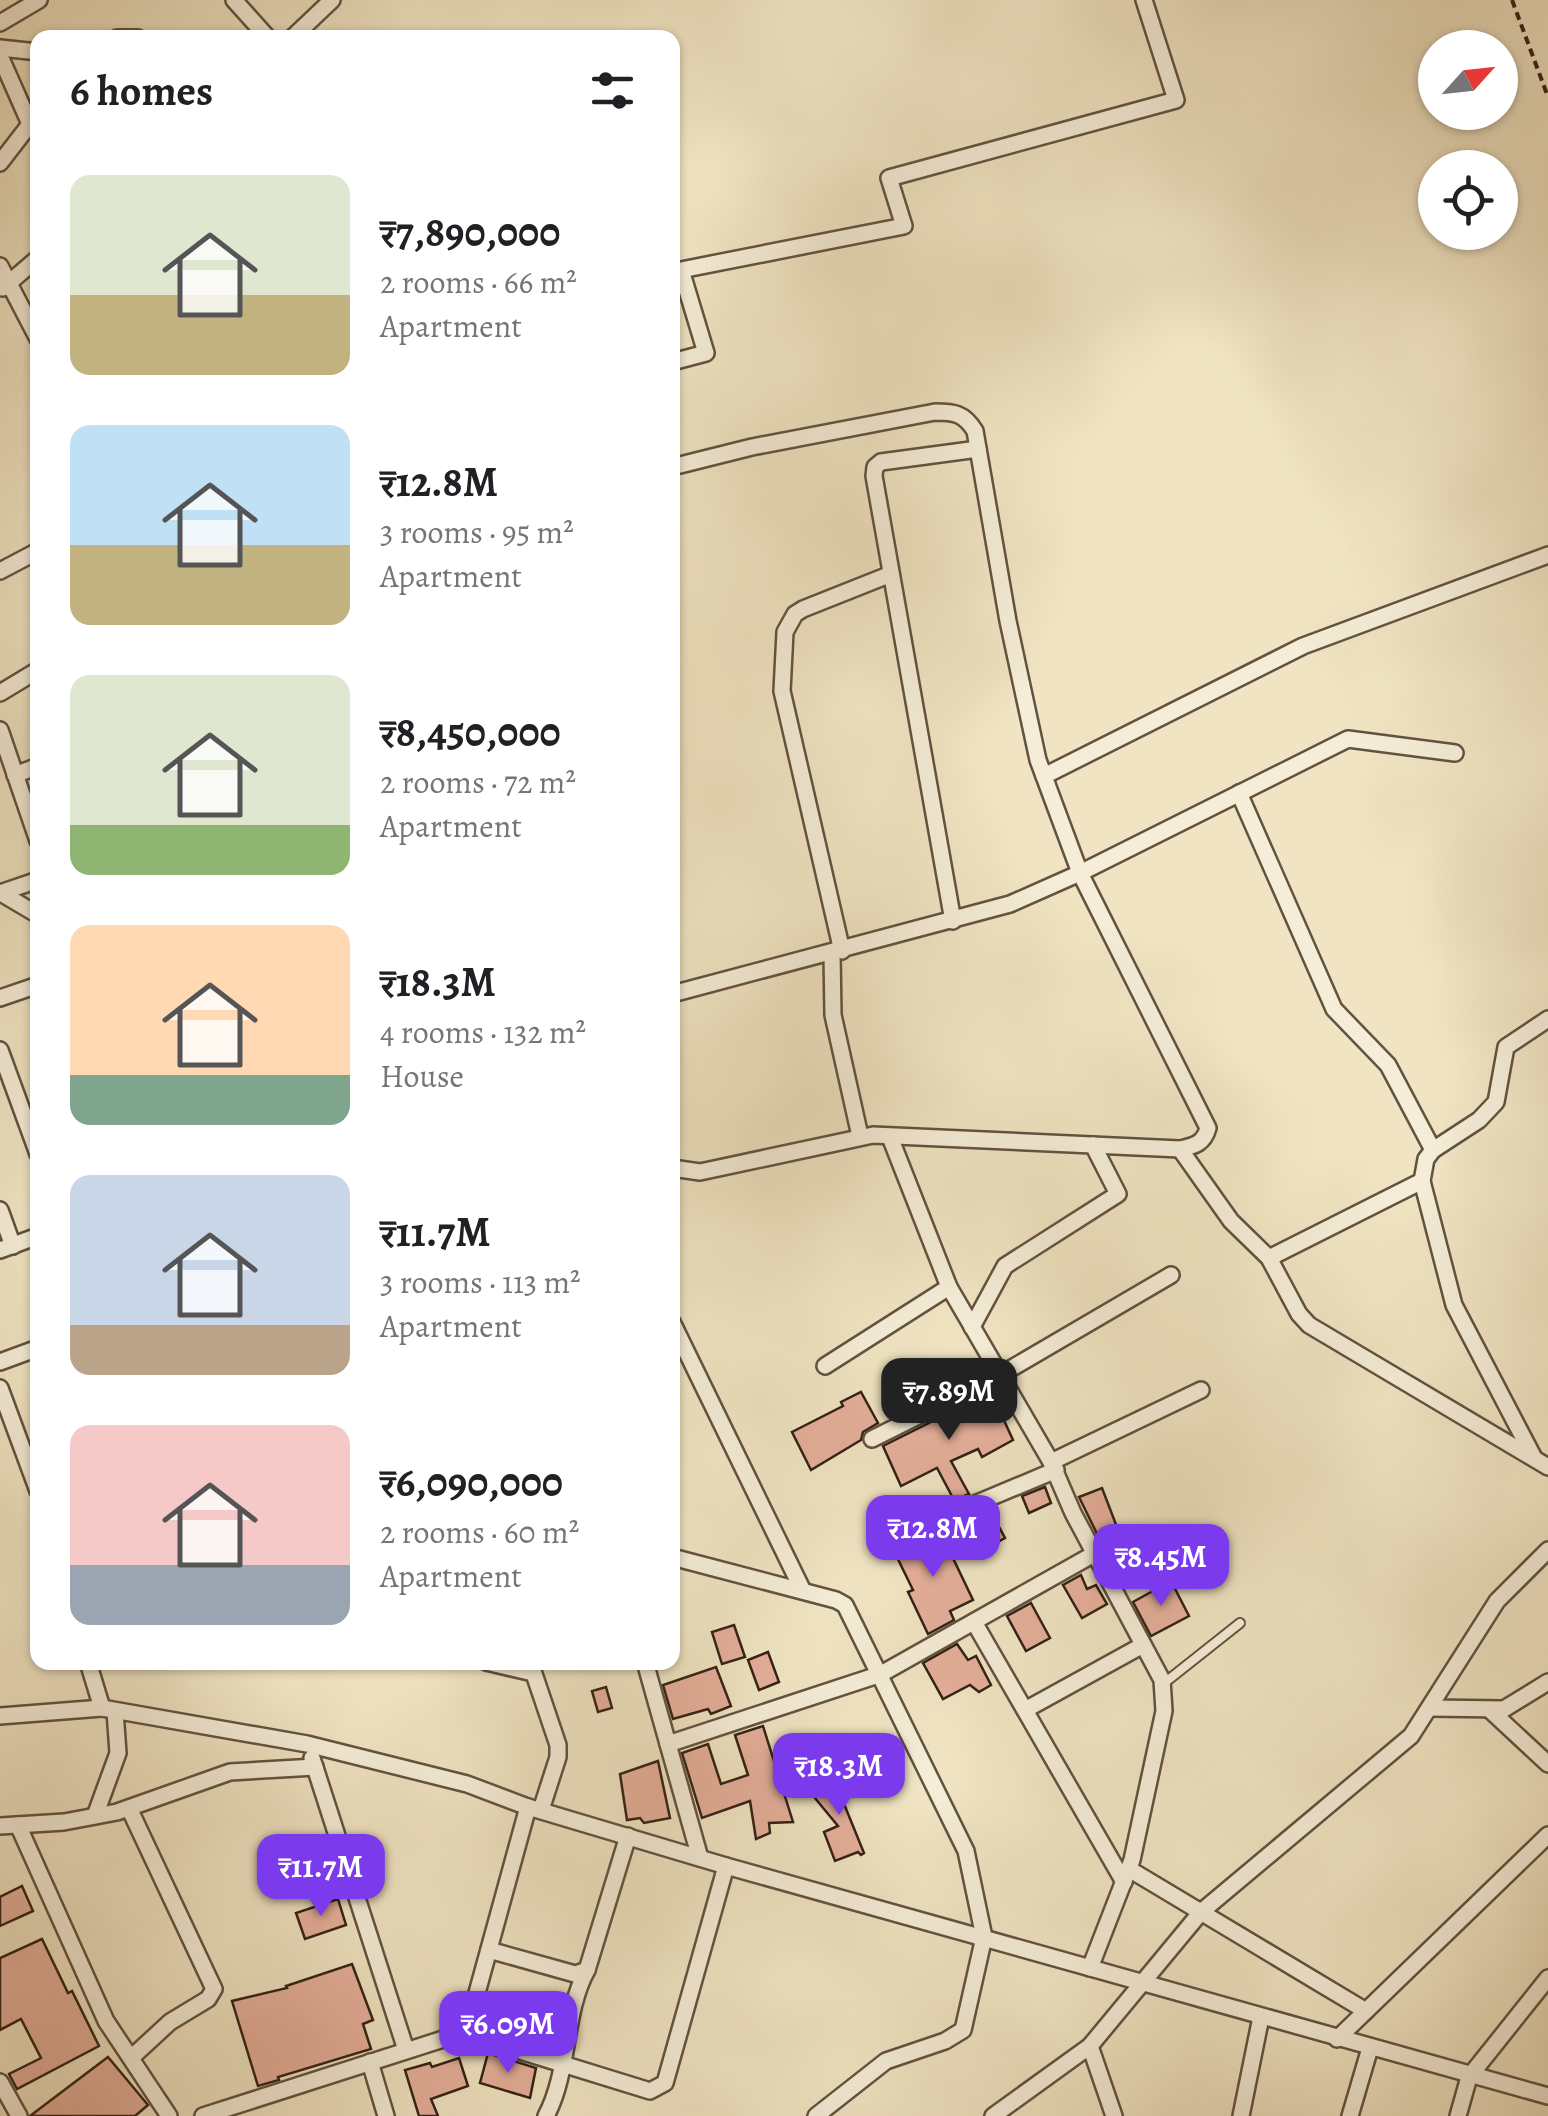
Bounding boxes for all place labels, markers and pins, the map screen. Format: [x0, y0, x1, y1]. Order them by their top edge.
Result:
pin: ₹7.89M [868, 1358, 1030, 1443]
pin: ₹12.8M [852, 1495, 1014, 1580]
pin: ₹8.45M [1080, 1524, 1242, 1609]
pin: ₹18.3M [758, 1733, 920, 1818]
pin: ₹11.7M [240, 1834, 402, 1919]
pin: ₹6.09M [427, 1991, 589, 2076]

